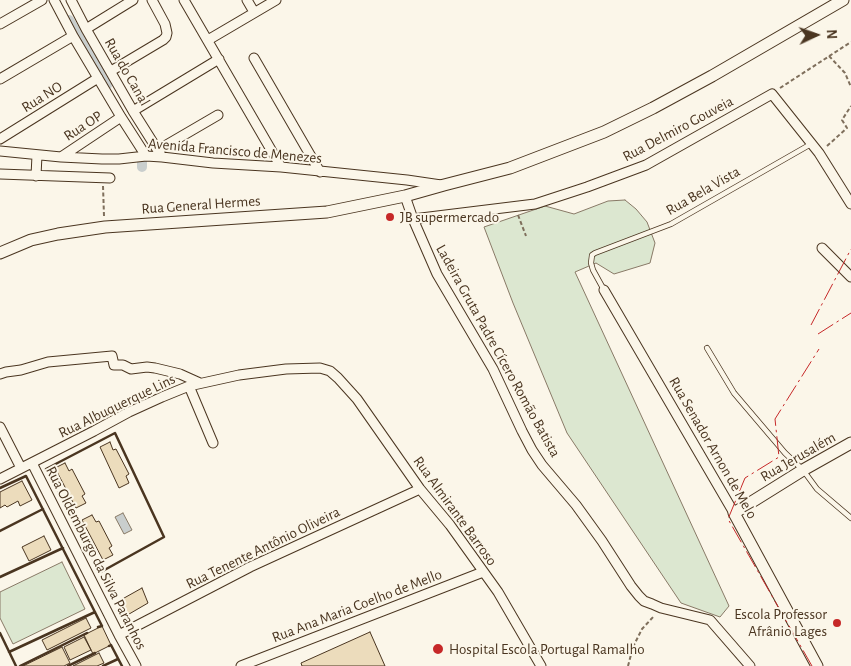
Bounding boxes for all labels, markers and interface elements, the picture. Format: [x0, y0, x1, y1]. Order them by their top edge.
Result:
north arrow [791, 10, 841, 60]
text: N [824, 29, 838, 39]
street label: Rua do Canal [100, 35, 154, 109]
street label: Rua NO [18, 78, 66, 116]
street label: Rua Delmiro Gouveia [620, 92, 736, 166]
street label: Rua OP [60, 107, 106, 145]
street label: Avenida Francisco de Menezes [147, 134, 323, 168]
street label: Rua Bela Vista [663, 163, 743, 219]
street label: Rua General Hermes [141, 192, 261, 218]
place label: JB supermercado [400, 208, 499, 226]
marker: JB supermercado [384, 211, 396, 223]
street label: Ladeira Gruta Padre Cícero Romão Batista [432, 241, 564, 461]
street label: Rua Albuquerque Lins [56, 370, 178, 442]
street label: Rua Senador Arnon de Melo [665, 374, 761, 522]
street label: Rua Jerusalém [757, 428, 839, 486]
street label: Rua Almirante Barroso [409, 453, 501, 569]
street label: Rua Oldemburgo da Silva Paranhos [42, 463, 150, 653]
street label: Rua Tenente Antônio Oliveira [183, 503, 343, 593]
street label: Rua Ana Maria Coelho de Mello [269, 565, 445, 647]
place label: Escola Professor Afrânio Lages [734, 605, 827, 640]
marker: Escola Professor Afrânio Lages [831, 617, 843, 629]
place label: Hospital Escola Portugal Ramalho [449, 640, 645, 658]
marker: Hospital Escola Portugal Ramalho [431, 642, 445, 656]

